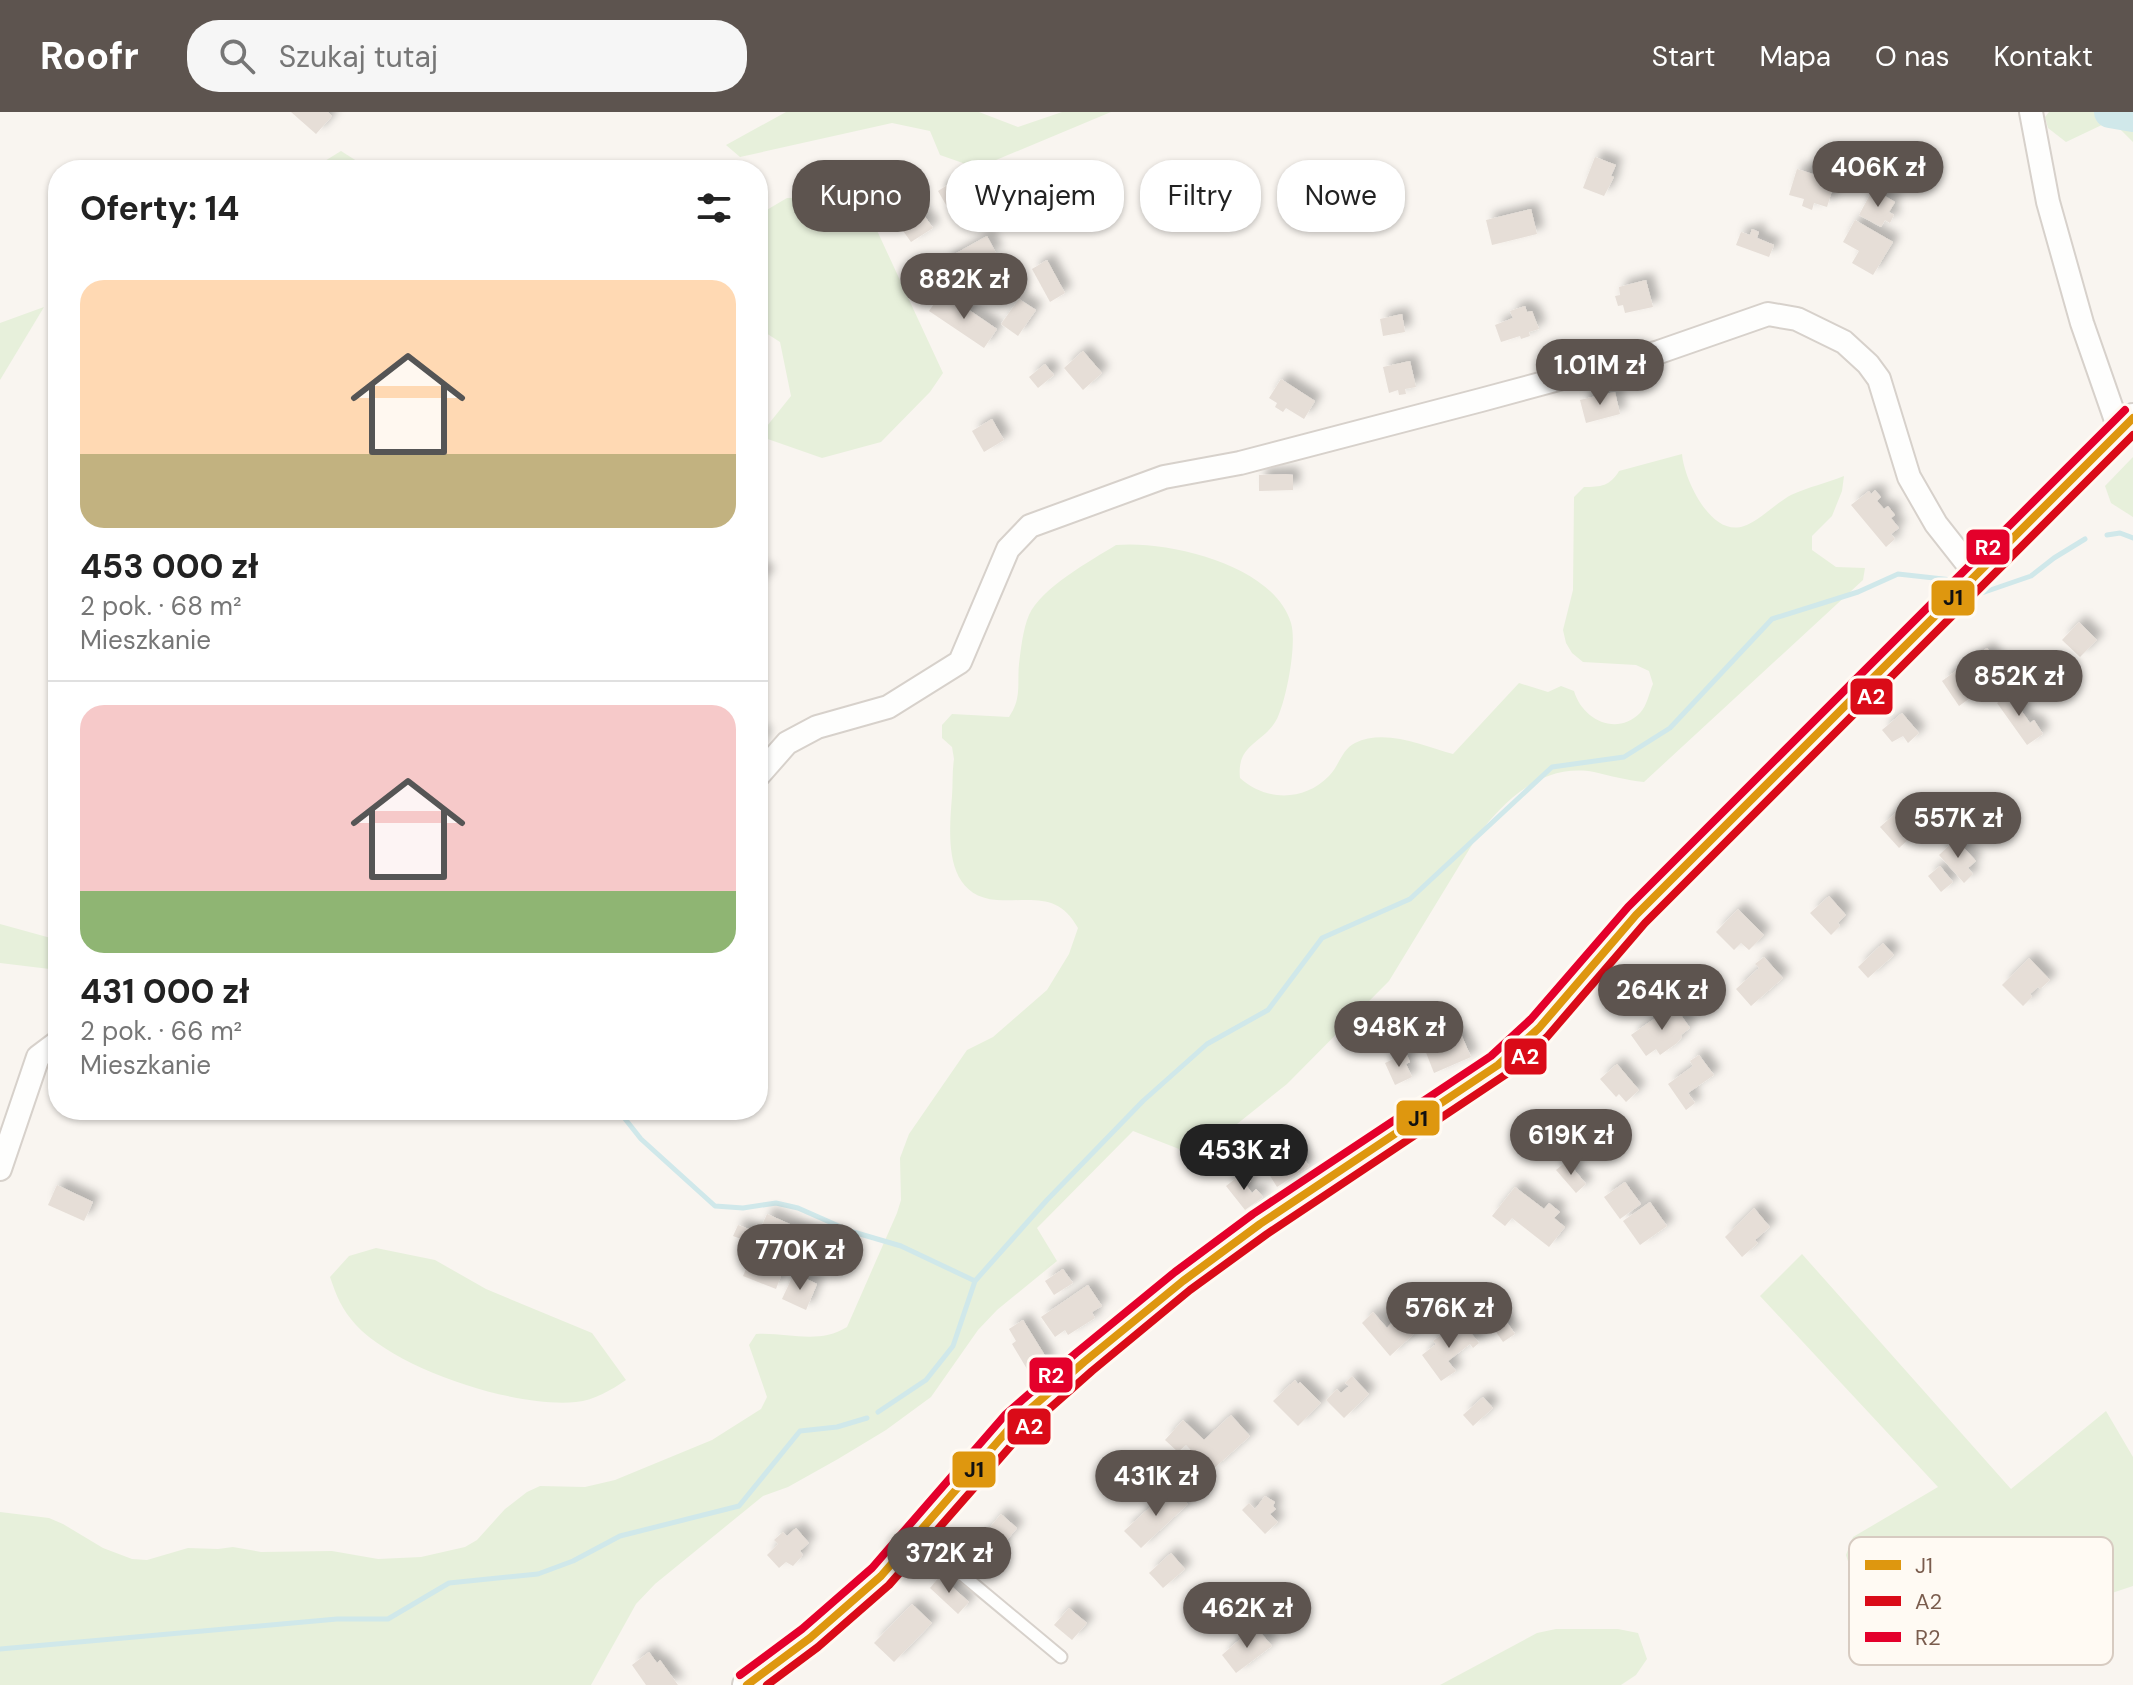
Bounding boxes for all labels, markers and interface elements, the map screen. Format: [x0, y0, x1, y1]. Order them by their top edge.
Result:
search box [187, 20, 747, 92]
text: Roofr [40, 31, 139, 81]
icon: search [215, 34, 259, 78]
text: Szukaj tutaj [279, 37, 438, 76]
text: Start [1652, 38, 1716, 75]
text: Mapa [1760, 38, 1831, 75]
text: O nas [1875, 38, 1950, 75]
text: Kontakt [1994, 38, 2093, 75]
pin: 406K zł [1804, 141, 1952, 209]
text: 406K zł [1830, 150, 1926, 184]
chip: Kupno [792, 160, 930, 232]
chip: Wynajem [946, 160, 1124, 232]
chip: Filtry [1140, 160, 1261, 232]
chip: Nowe [1277, 160, 1405, 232]
text: Oferty: 14 [80, 186, 239, 231]
icon: filters [692, 186, 736, 230]
pin: 882K zł [890, 253, 1038, 321]
text: 882K zł [918, 262, 1010, 296]
icon: home [336, 332, 480, 476]
pin: 1.01M zł [1517, 339, 1683, 407]
text: 1.01M zł [1554, 348, 1646, 382]
line badge: R2 [1965, 528, 2011, 566]
text: R2 [1975, 533, 2001, 562]
text: 453 000 zł [80, 544, 258, 589]
line badge: J1 [1930, 579, 1976, 617]
text: J1 [1943, 583, 1963, 612]
text: 2 pok. · 68 m² [80, 589, 242, 623]
text: Mieszkanie [80, 623, 211, 657]
pin: 852K zł [1945, 650, 2093, 718]
text: 852K zł [1974, 659, 2064, 693]
line badge: A2 [1849, 677, 1894, 716]
text: A2 [1857, 682, 1885, 711]
icon: home [336, 757, 480, 901]
pin: 557K zł [1884, 792, 2032, 860]
text: 557K zł [1913, 801, 2003, 835]
pin: 264K zł [1588, 964, 1736, 1032]
text: 431 000 zł [80, 969, 249, 1014]
text: 264K zł [1616, 973, 1708, 1007]
pin: 948K zł [1325, 1001, 1473, 1069]
text: 948K zł [1352, 1010, 1446, 1044]
text: 2 pok. · 66 m² [80, 1014, 242, 1048]
line badge: A2 [1503, 1037, 1548, 1076]
text: A2 [1511, 1042, 1539, 1071]
text: Mieszkanie [80, 1048, 211, 1082]
line badge: J1 [1395, 1099, 1441, 1137]
text: J1 [1408, 1104, 1428, 1133]
pin: 619K zł [1497, 1109, 1645, 1177]
text: 619K zł [1528, 1118, 1614, 1152]
pin: 453K zł [1170, 1124, 1318, 1192]
text: 453K zł [1198, 1133, 1290, 1167]
pin: 770K zł [726, 1224, 874, 1292]
text: 770K zł [755, 1233, 845, 1267]
pin: 576K zł [1375, 1282, 1523, 1350]
text: 576K zł [1404, 1291, 1494, 1325]
line badge: R2 [1028, 1356, 1074, 1394]
text: R2 [1038, 1361, 1064, 1390]
line badge: A2 [1006, 1407, 1052, 1446]
text: A2 [1015, 1412, 1043, 1441]
line badge: J1 [951, 1450, 997, 1489]
pin: 431K zł [1082, 1450, 1230, 1518]
text: J1 [964, 1455, 984, 1484]
text: 431K zł [1113, 1459, 1199, 1493]
pin: 372K zł [875, 1527, 1023, 1595]
text: 372K zł [905, 1536, 993, 1570]
legend [1849, 1537, 2113, 1665]
text: J1 [1915, 1551, 1933, 1580]
pin: 462K zł [1173, 1582, 1321, 1650]
text: A2 [1915, 1587, 1942, 1616]
text: 462K zł [1201, 1591, 1293, 1625]
text: R2 [1915, 1623, 1941, 1652]

